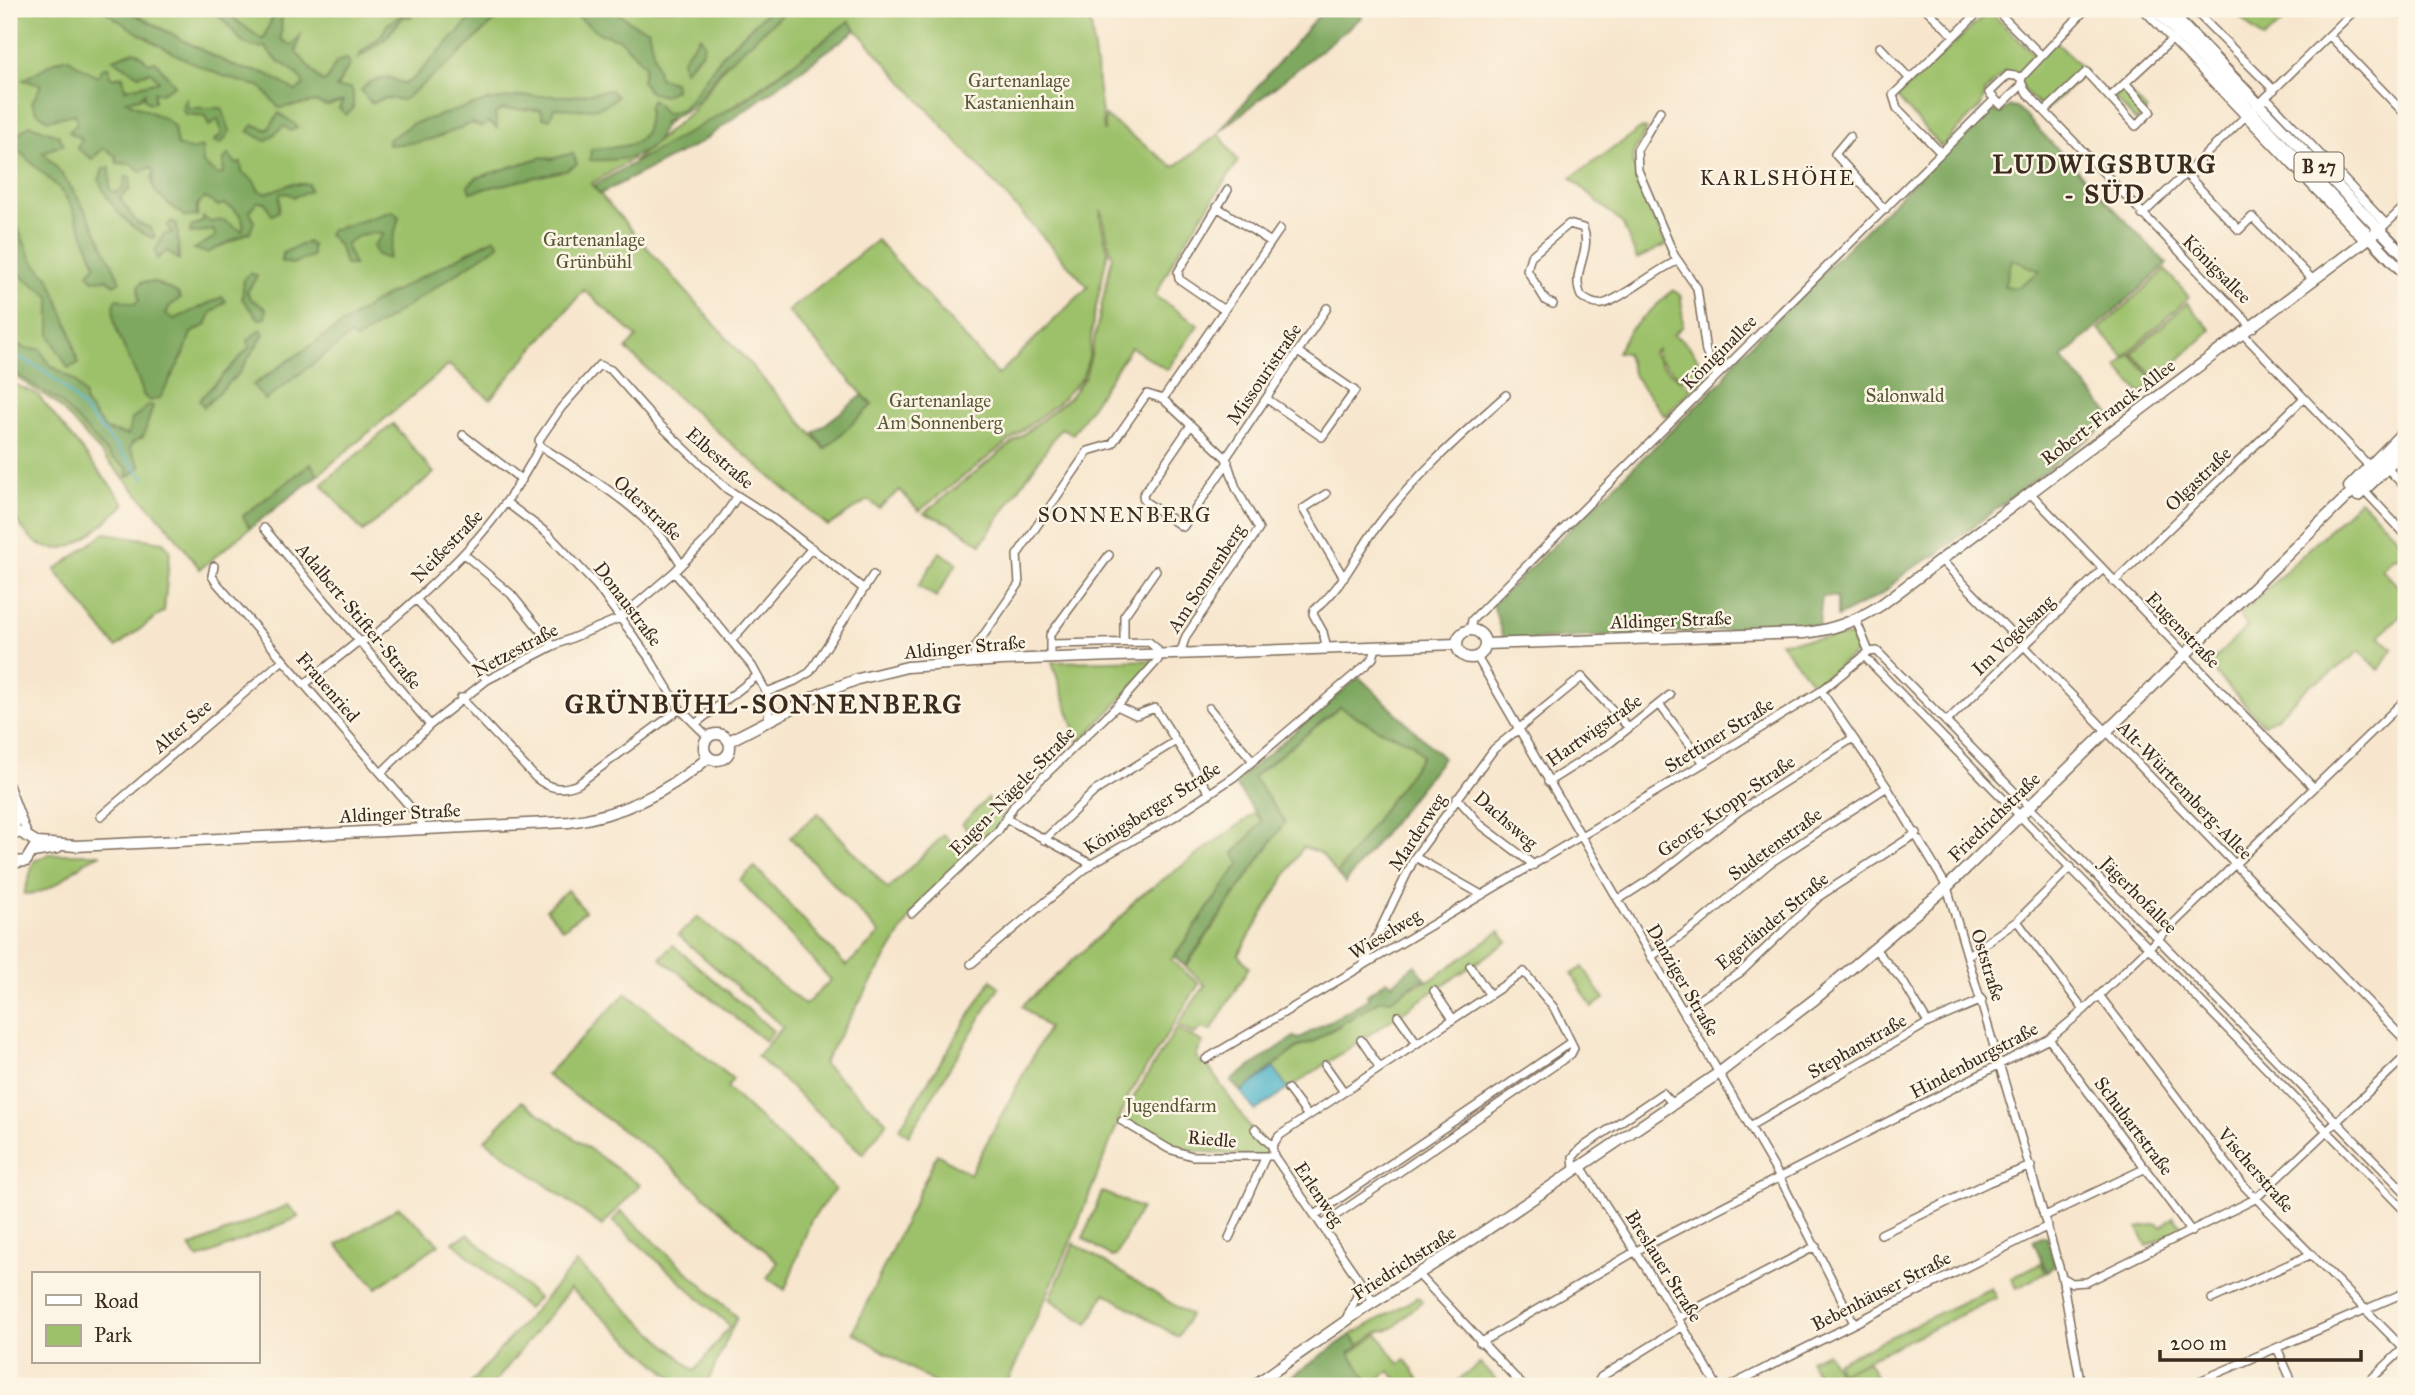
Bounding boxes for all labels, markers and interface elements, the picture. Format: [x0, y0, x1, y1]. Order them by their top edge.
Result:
park label: Gartenanlage Kastanienhain [964, 69, 1074, 114]
district label: LUDWIGSBURG - SÜD [1993, 148, 2217, 210]
road number: B 27 [2294, 152, 2344, 182]
district label: KARLSHÖHE [1700, 165, 1856, 191]
park label: Gartenanlage Grünbühl [543, 228, 645, 273]
street label: Königsallee [2177, 230, 2256, 309]
street label: Königinallee [1677, 310, 1762, 395]
street label: Missouristraße [1222, 319, 1306, 429]
street label: Robert-Franck-Allee [2036, 354, 2180, 470]
park label: Salonwald [1866, 384, 1945, 407]
park label: Gartenanlage Am Sonnenberg [876, 389, 1003, 435]
street label: Elbestraße [681, 422, 759, 494]
street label: Olgastraße [2160, 442, 2237, 517]
street label: Oderstraße [609, 470, 687, 546]
district label: SONNENBERG [1038, 502, 1212, 528]
street label: Neißestraße [406, 504, 488, 588]
street label: Am Sonnenberg [1162, 519, 1251, 638]
street label: Adalbert-Stifter-Straße [291, 538, 427, 694]
street label: Donaustraße [589, 557, 667, 651]
street label: Eugenstraße [2140, 587, 2225, 674]
street label: Im Vogelsang [1967, 590, 2060, 681]
street label: Aldinger Straße [1609, 606, 1732, 635]
street label: Netzestraße [468, 618, 562, 682]
street label: Aldinger Straße [902, 630, 1027, 665]
street label: Frauenried [291, 647, 365, 727]
district label: GRÜNBÜHL-SONNENBERG [565, 688, 963, 720]
street label: Hartwigstraße [1542, 689, 1647, 772]
street label: Stettiner Straße [1660, 692, 1778, 778]
street label: Alter See [147, 694, 216, 758]
street label: Alt-Württemberg-Allee [2111, 715, 2257, 865]
street label: Eugen-Nägele-Straße [944, 722, 1080, 861]
street label: Georg-Kropp-Straße [1653, 750, 1800, 863]
street label: Königsberger Straße [1079, 757, 1225, 860]
street label: Friedrichstraße [1943, 767, 2045, 867]
street label: Dachsweg [1469, 786, 1543, 855]
street label: Marderweg [1383, 789, 1452, 876]
street label: Aldinger Straße [338, 798, 461, 829]
street label: Sudetenstraße [1724, 802, 1826, 886]
street label: Jägerhofallee [2094, 850, 2182, 939]
street label: Egerländer Straße [1711, 867, 1834, 976]
street label: Wieselweg [1345, 903, 1426, 965]
street label: Danziger Straße [1641, 920, 1724, 1041]
street label: Oststraße [1966, 926, 2010, 1004]
street label: Stephanstraße [1803, 1008, 1911, 1084]
street label: Hindenburgstraße [1906, 1017, 2042, 1104]
street label: Schubartstraße [2090, 1072, 2178, 1180]
park label: Jugendfarm [1123, 1094, 1217, 1118]
street label: Vischerstraße [2212, 1122, 2299, 1217]
street label: Riedle [1187, 1125, 1237, 1153]
street label: Erlenweg [1288, 1157, 1349, 1231]
street label: Breslauer Straße [1621, 1206, 1708, 1326]
street label: Friedrichstraße [1348, 1221, 1460, 1305]
street label: Bebenhäuser Straße [1808, 1246, 1955, 1336]
legend [32, 1272, 259, 1364]
text: Road [94, 1288, 139, 1314]
scale bar [2160, 1318, 2361, 1362]
text: Park [94, 1322, 132, 1348]
text: 200 m [2170, 1330, 2227, 1356]

